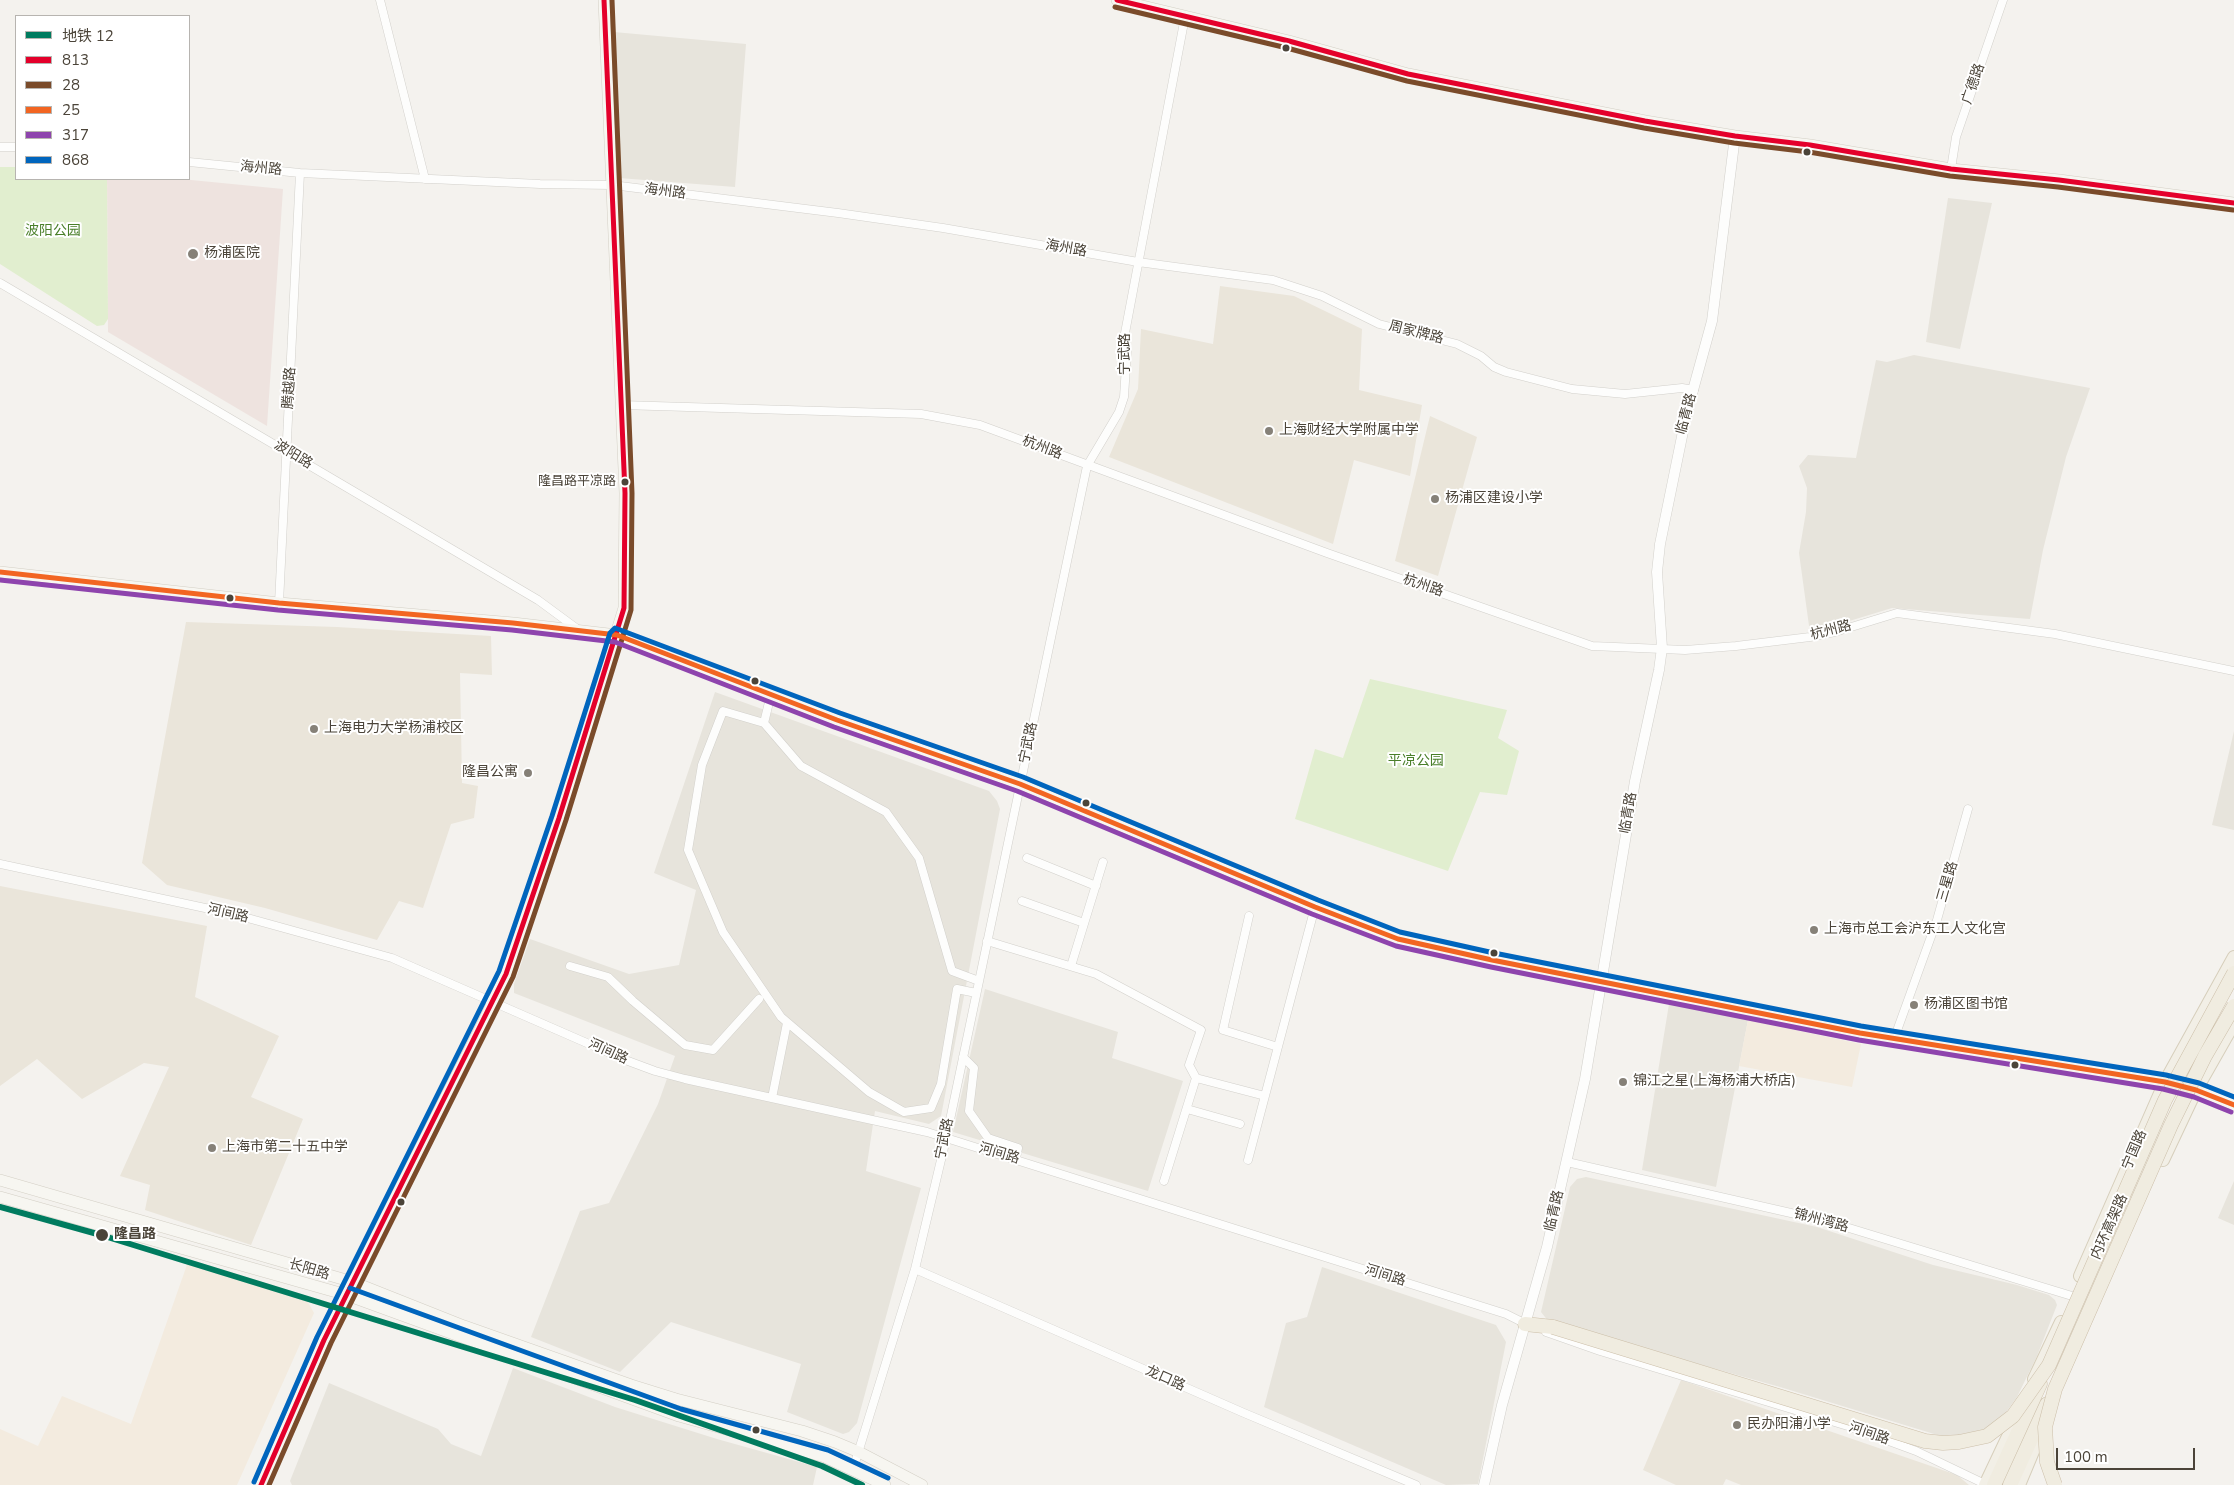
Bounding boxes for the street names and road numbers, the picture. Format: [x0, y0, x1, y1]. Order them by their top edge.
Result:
street label: 广德路 [1959, 61, 1989, 107]
street label: 海州路 [239, 159, 283, 179]
street label: 海州路 [643, 181, 687, 203]
street label: 海州路 [1044, 237, 1088, 261]
street label: 周家牌路 [1387, 318, 1445, 348]
street label: 宁武路 [1118, 333, 1134, 375]
street label: 腾越路 [280, 366, 300, 410]
street label: 临青路 [1673, 392, 1701, 436]
street label: 杭州路 [1019, 433, 1065, 463]
street label: 波阳路 [271, 437, 315, 473]
street label: 杭州路 [1400, 571, 1446, 601]
street label: 杭州路 [1809, 618, 1853, 644]
street label: 宁武路 [1016, 721, 1042, 765]
street label: 临青路 [1617, 791, 1641, 835]
street label: 三星路 [1934, 859, 1962, 905]
street label: 河间路 [206, 901, 250, 927]
street label: 河间路 [585, 1036, 631, 1068]
street label: 宁武路 [932, 1117, 958, 1161]
street label: 宁国路 [2119, 1127, 2151, 1173]
street label: 河间路 [976, 1140, 1022, 1168]
street label: 临青路 [1542, 1189, 1568, 1233]
street label: 内环高架路 [2088, 1192, 2132, 1262]
street label: 锦州湾路 [1792, 1206, 1850, 1236]
street label: 长阳路 [286, 1256, 332, 1284]
street label: 河间路 [1362, 1262, 1408, 1290]
street label: 龙口路 [1142, 1363, 1188, 1395]
street label: 河间路 [1846, 1419, 1892, 1449]

